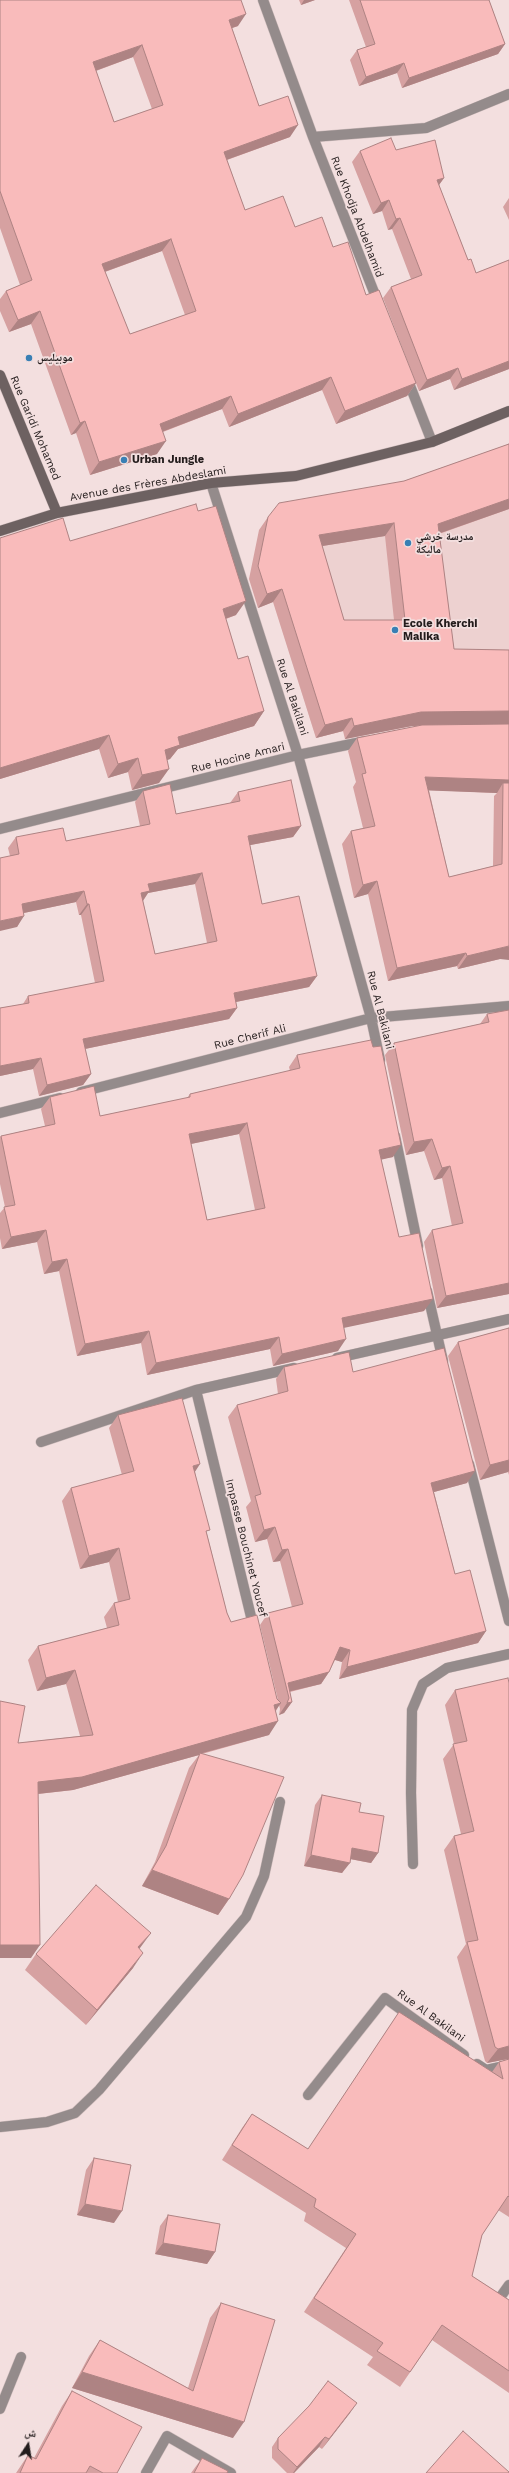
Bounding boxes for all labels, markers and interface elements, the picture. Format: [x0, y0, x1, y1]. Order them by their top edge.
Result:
street label: Rue Khodja Abdelhamid [328, 155, 386, 279]
place label: موبيليس [37, 351, 73, 365]
marker: موبيليس [24, 353, 34, 363]
street label: Rue Garidi Mohamed [7, 374, 63, 482]
place label: Urban Jungle [132, 453, 204, 467]
marker: Urban Jungle [119, 455, 129, 465]
street label: Avenue des Frères Abdeslami [69, 464, 227, 504]
place label: مدرسة خرشي ماليكة [416, 530, 473, 556]
marker: مدرسة خرشي ماليكة [403, 538, 413, 548]
place label: Ecole Kherchi Malika [403, 617, 478, 643]
marker: Ecole Kherchi Malika [390, 625, 400, 635]
street label: Rue Al Bakilani [273, 657, 311, 737]
street label: Rue Hocine Amari [190, 740, 286, 776]
street label: Rue Al Bakilani [364, 969, 396, 1051]
street label: Rue Cherif Ali [213, 1022, 287, 1052]
street label: Impasse Bouchinet Youcef [222, 1478, 270, 1618]
street label: Rue Al Bakilani [395, 1987, 467, 2045]
north arrow [8, 2425, 48, 2465]
text: ش [24, 2425, 38, 2440]

